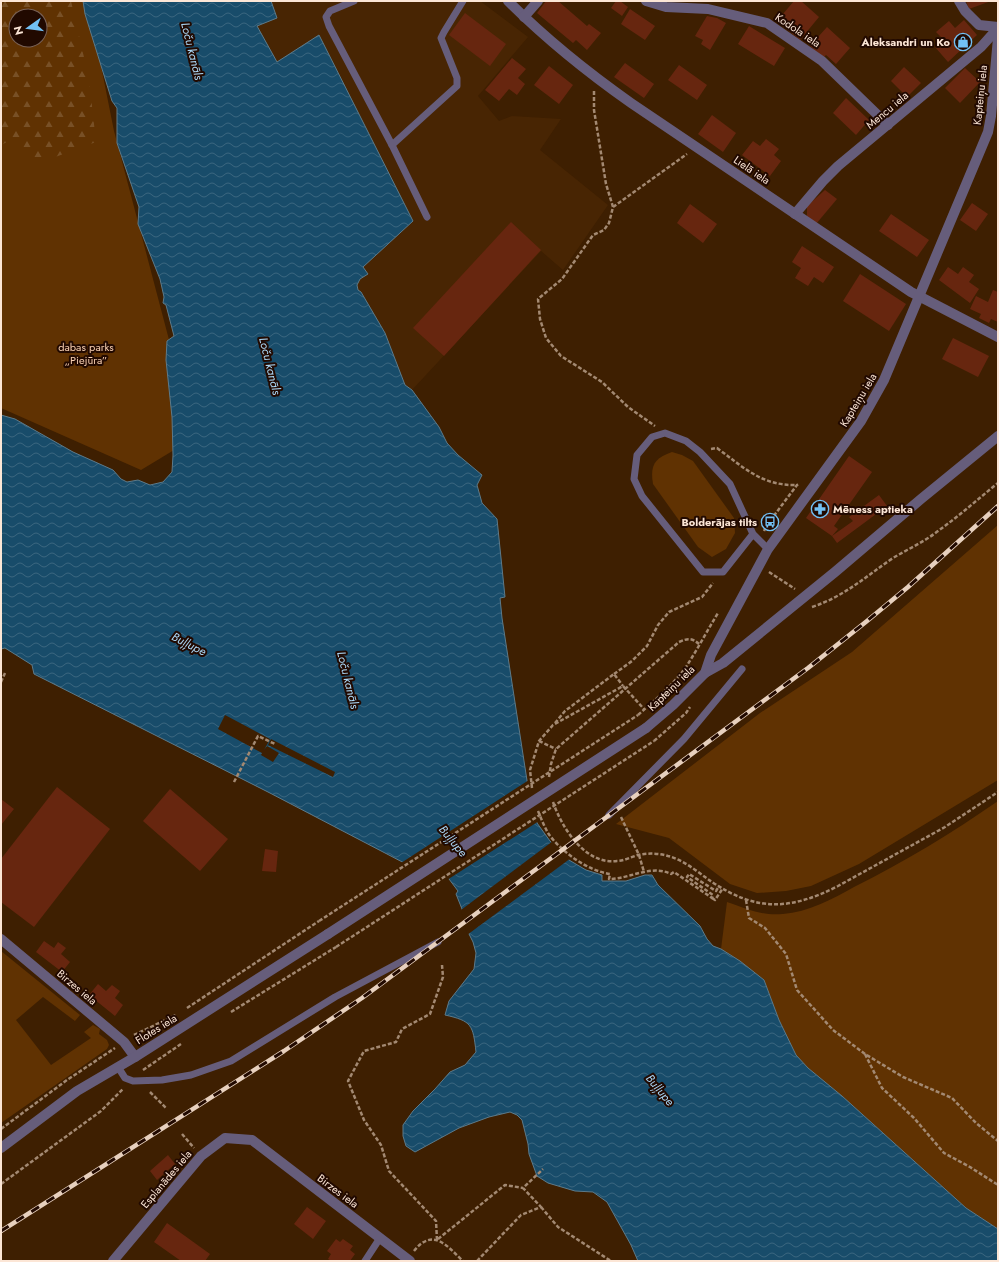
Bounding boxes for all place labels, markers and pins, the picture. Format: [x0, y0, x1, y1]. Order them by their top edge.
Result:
shop icon: Aleksandri un Ko [953, 32, 973, 52]
place label: Aleksandri un Ko [861, 34, 951, 50]
pharmacy icon: Mēness aptieka [810, 499, 830, 519]
place label: Mēness aptieka [833, 501, 913, 517]
bus stop icon: Bolderājas tilts [760, 512, 780, 532]
place label: Bolderājas tilts [681, 514, 757, 530]

